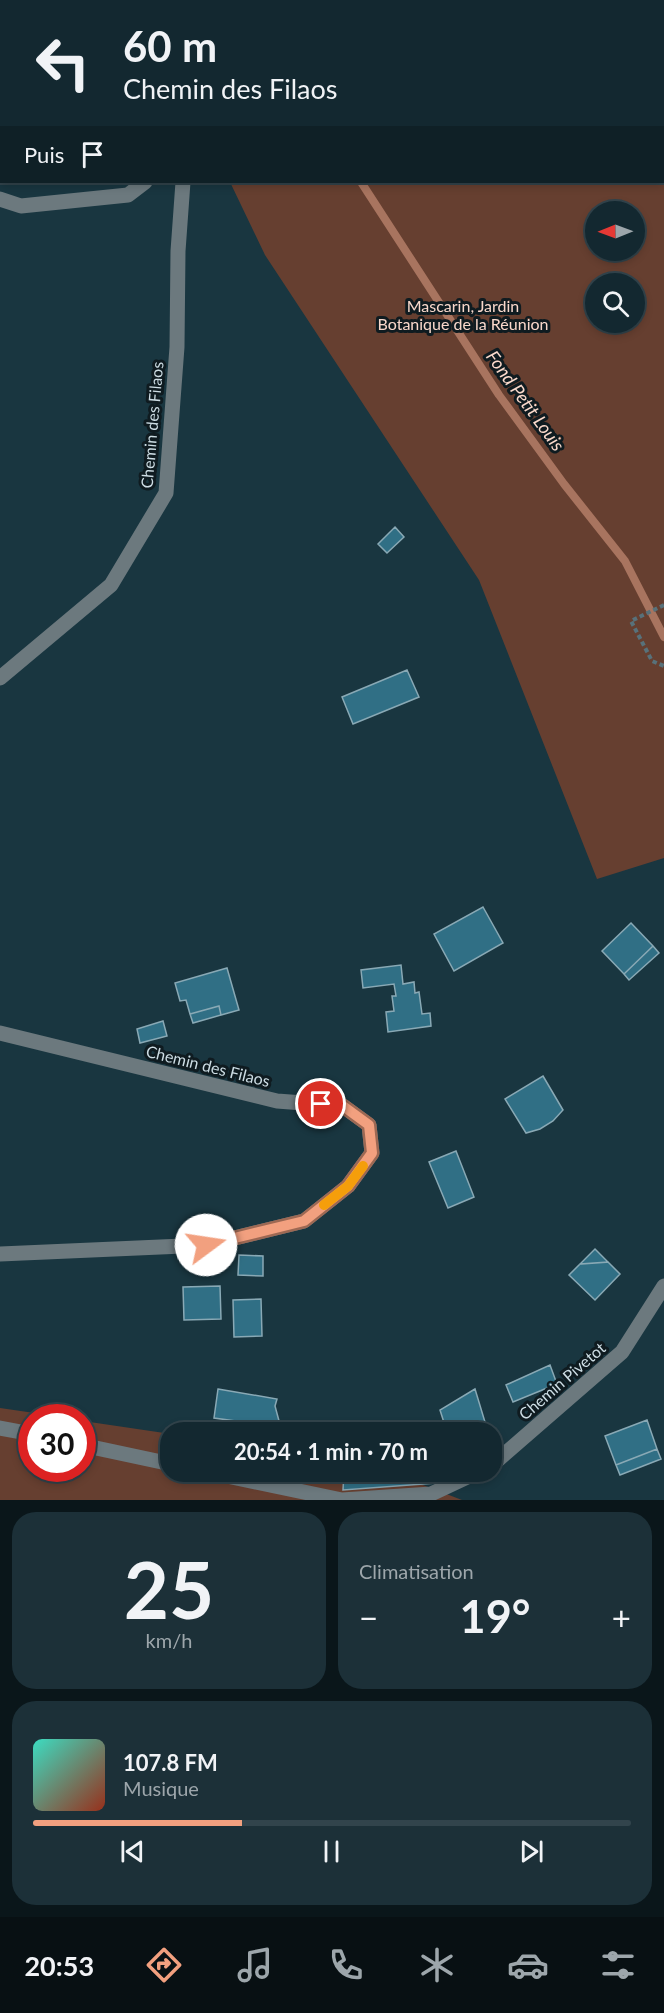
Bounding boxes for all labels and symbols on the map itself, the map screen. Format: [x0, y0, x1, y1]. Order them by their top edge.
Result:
north arrow [585, 201, 645, 261]
park label: Mascarin, Jardin Botanique de la Réunion [378, 296, 549, 333]
water label: Fond Petit Louis [482, 346, 570, 455]
street label: Chemin des Filaos [136, 361, 167, 489]
street label: Chemin des Filaos [144, 1041, 272, 1090]
pin [295, 1078, 346, 1129]
position arrow [174, 1213, 238, 1277]
street label: Chemin Pivetot [515, 1338, 609, 1423]
speed limit sign: 30 [18, 1404, 96, 1482]

